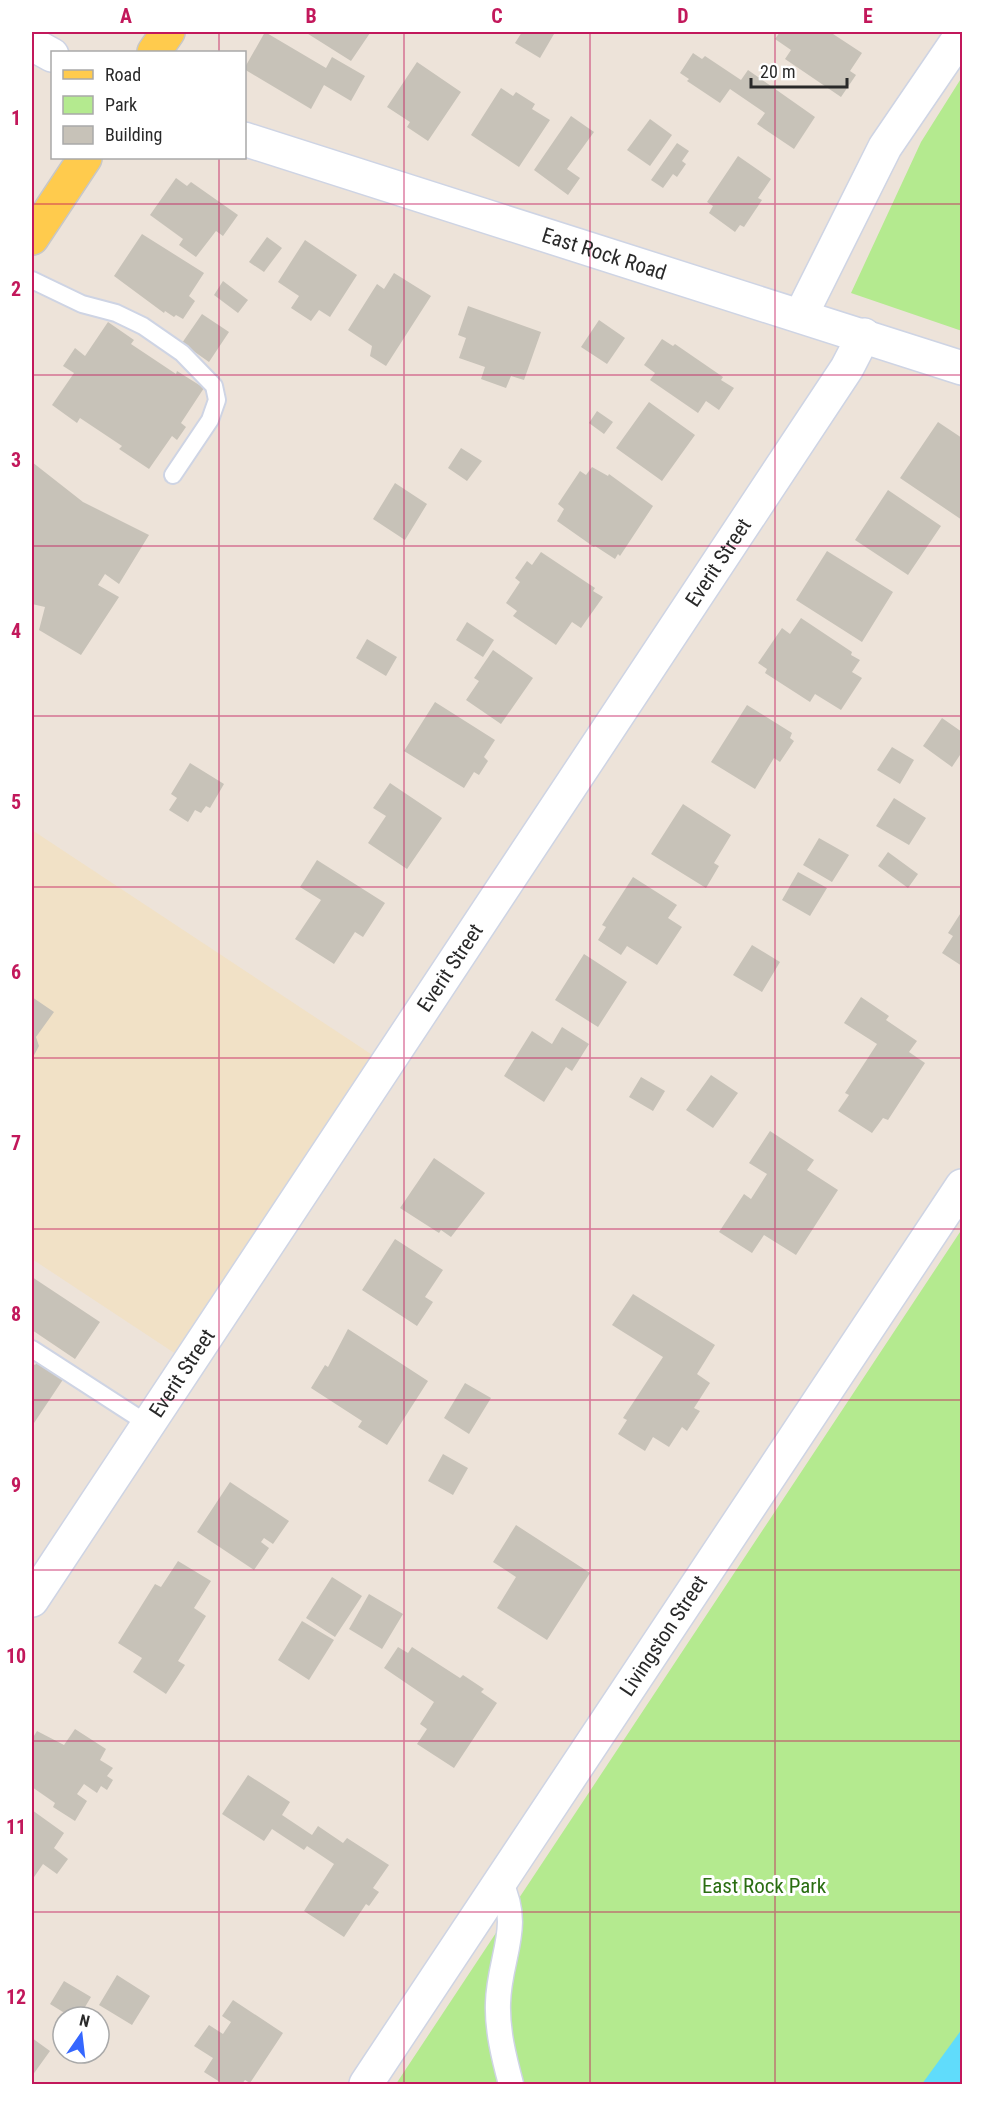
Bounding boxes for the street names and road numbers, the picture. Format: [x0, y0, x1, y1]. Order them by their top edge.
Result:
street label: East Rock Road [539, 223, 669, 285]
street label: Everit Street [681, 514, 756, 611]
street label: Everit Street [413, 919, 488, 1016]
street label: Everit Street [144, 1325, 220, 1422]
street label: Livingston Street [615, 1571, 712, 1701]

